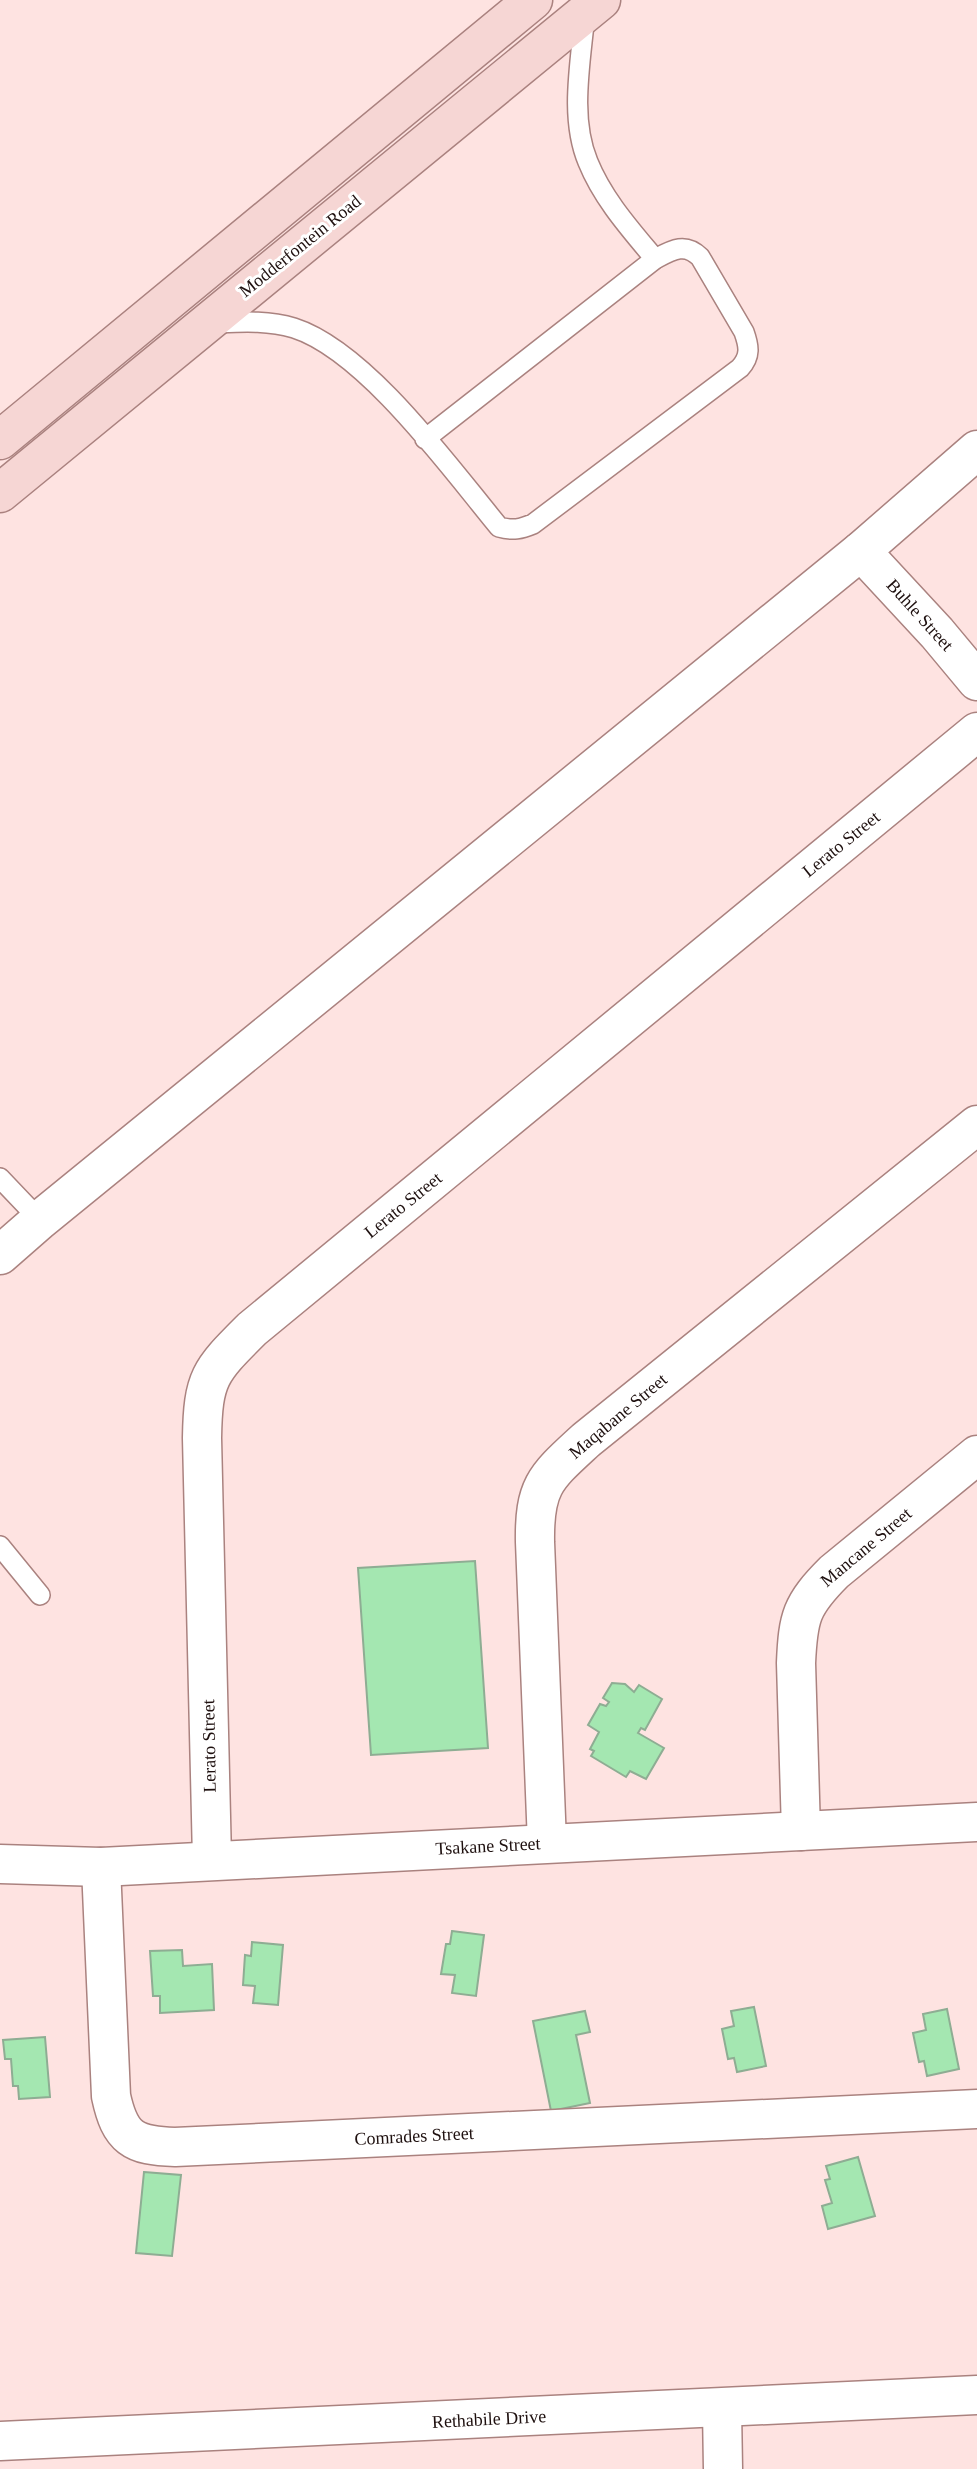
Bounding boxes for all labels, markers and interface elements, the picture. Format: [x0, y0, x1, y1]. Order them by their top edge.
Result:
street label: Modderfontein Road [235, 191, 365, 301]
street label: Buhle Street [883, 575, 957, 655]
street label: Lerato Street [798, 807, 884, 881]
street label: Lerato Street [360, 1168, 446, 1242]
street label: Maqabane Street [565, 1369, 671, 1463]
street label: Mancane Street [817, 1503, 915, 1591]
street label: Lerato Street [198, 1699, 220, 1793]
street label: Tsakane Street [435, 1833, 541, 1859]
street label: Comrades Street [354, 2123, 474, 2149]
street label: Rethabile Drive [431, 2406, 547, 2432]

